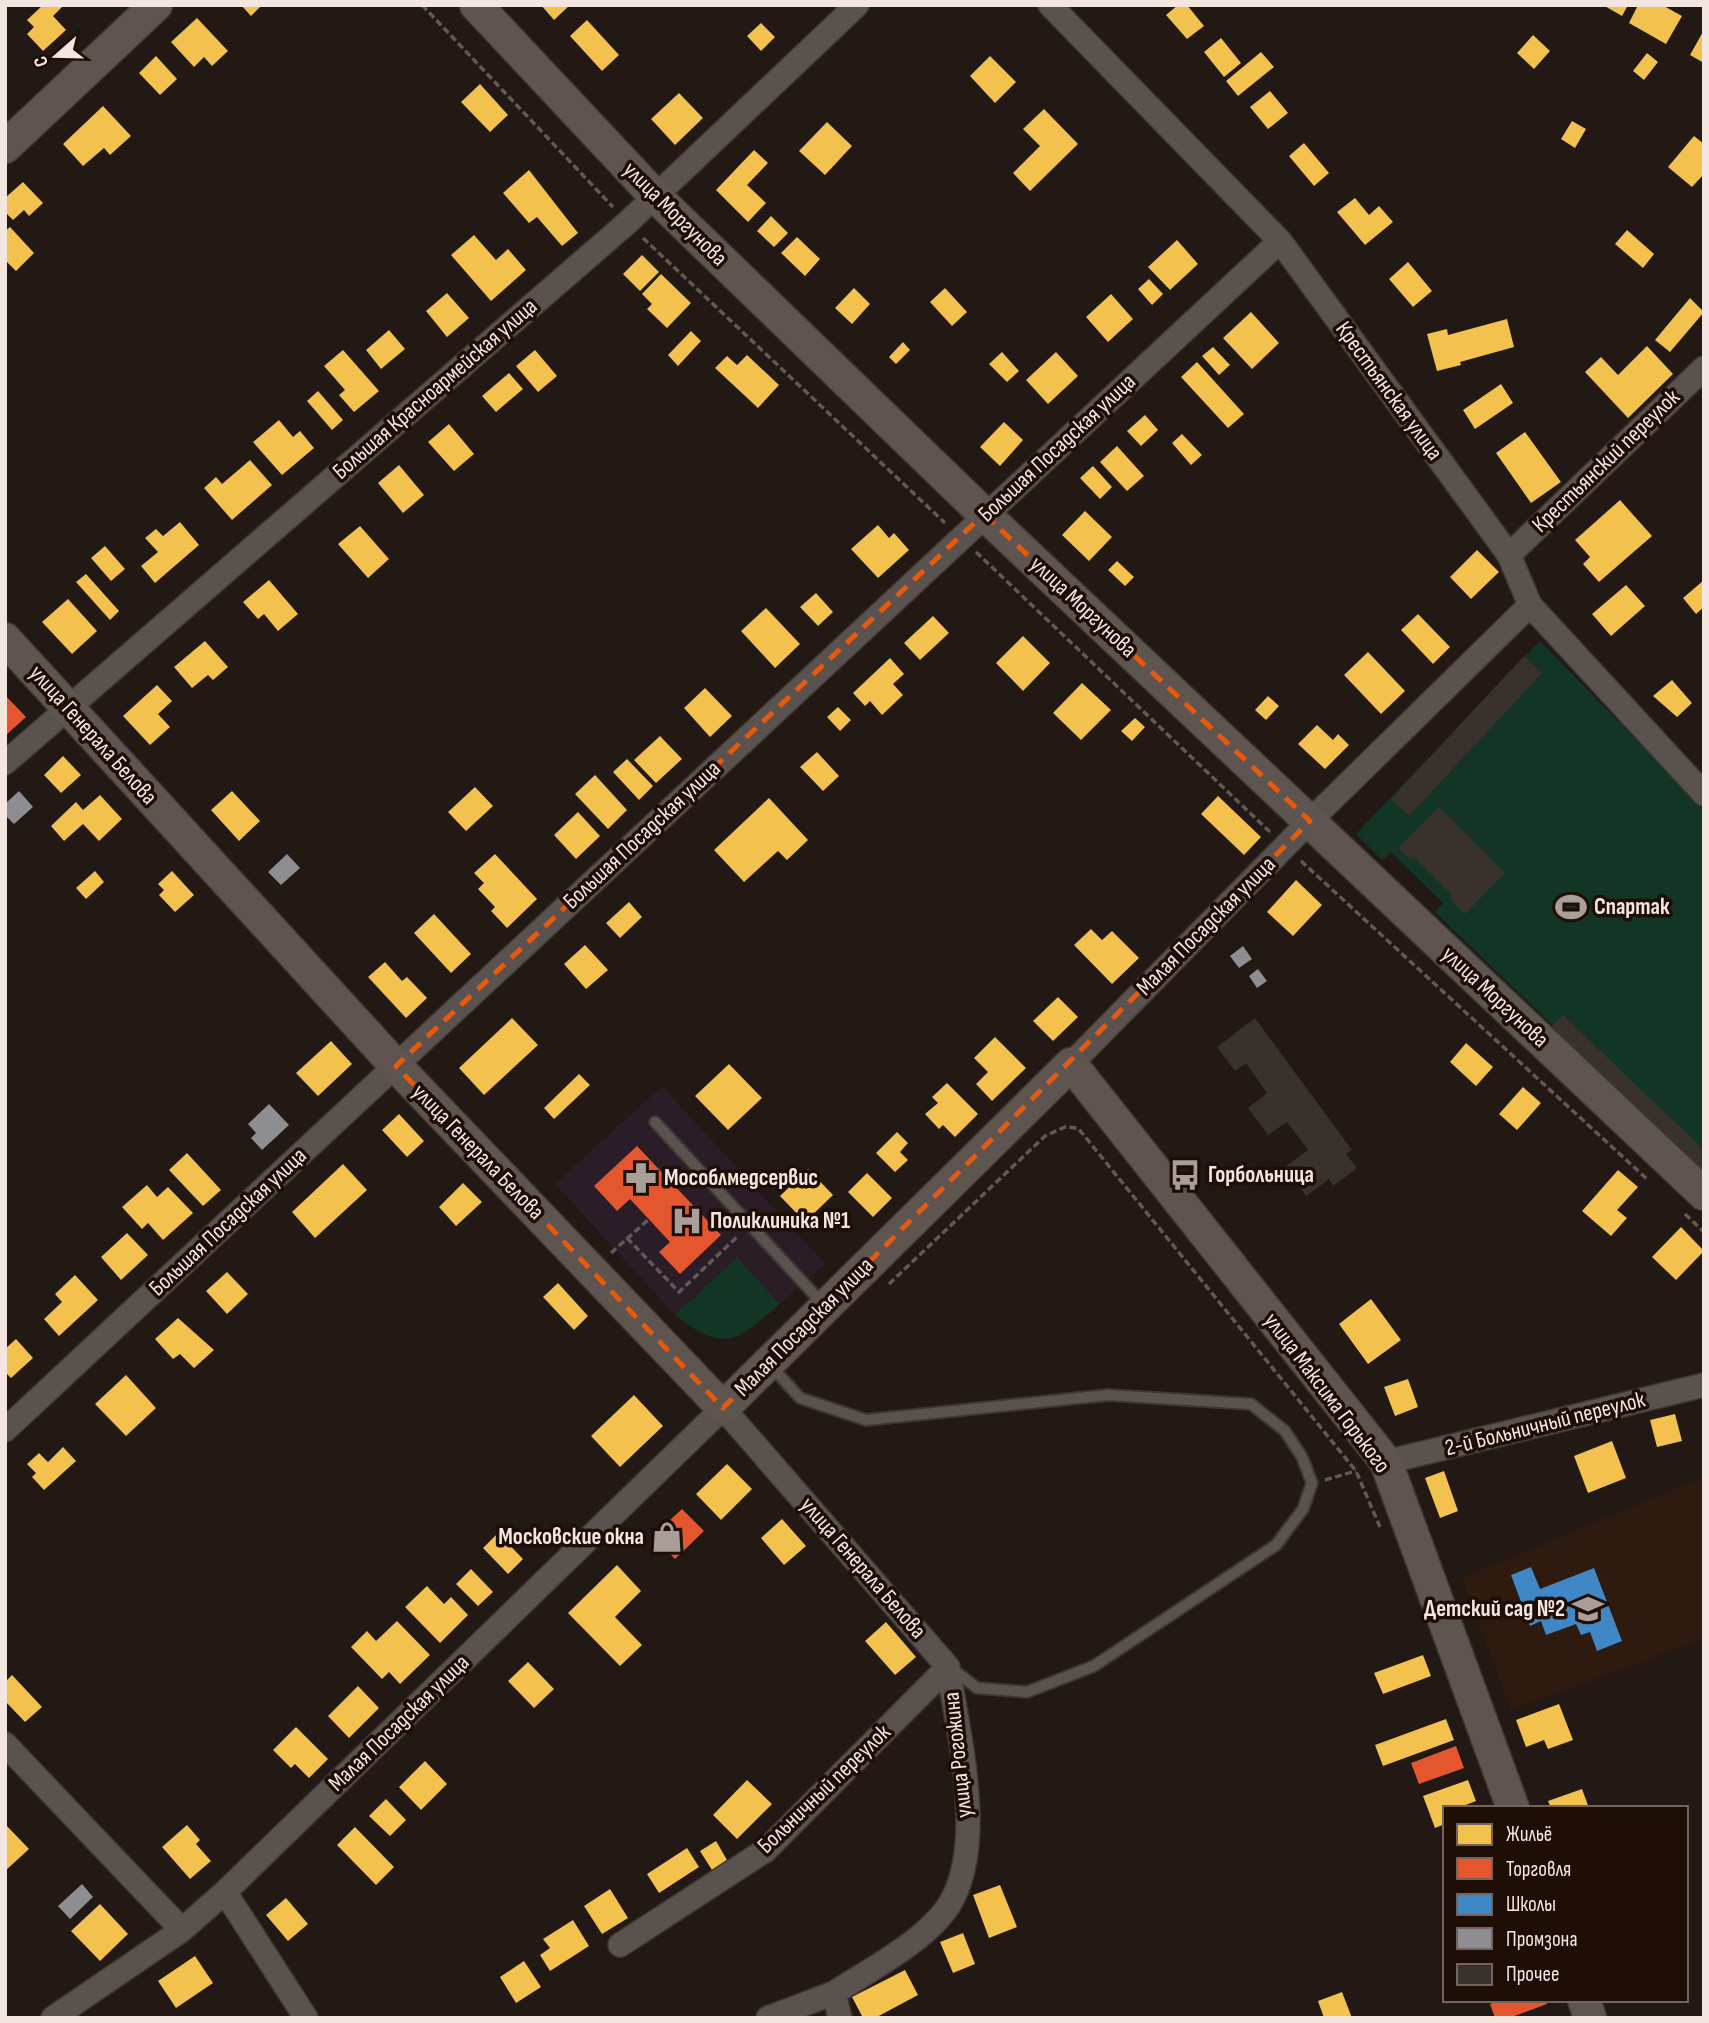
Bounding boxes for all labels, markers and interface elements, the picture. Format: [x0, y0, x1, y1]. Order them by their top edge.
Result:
north arrow [21, 21, 91, 91]
text: С [29, 53, 54, 70]
street label: улица Моргунова [617, 156, 733, 272]
street label: Большая Красноармейская улица [327, 292, 543, 486]
street label: Крестьянская улица [1329, 316, 1449, 466]
street label: Большая Посадская улица [972, 368, 1142, 528]
street label: Крестьянский переулок [1526, 383, 1686, 539]
street label: улица Моргунова [1024, 550, 1142, 664]
street label: улица Генерала Белова [23, 659, 163, 811]
street label: Большая Посадская улица [557, 755, 727, 915]
street label: Малая Посадская улица [1131, 851, 1281, 1001]
sports icon: Спартак [1554, 890, 1588, 924]
place label: Спартак [1594, 893, 1670, 921]
street label: улица Моргунова [1436, 940, 1554, 1054]
street label: улица Генерала Белова [406, 1078, 550, 1226]
street label: Большая Посадская улица [143, 1142, 313, 1302]
bus stop icon: Горбольница [1168, 1158, 1202, 1192]
pharmacy icon: Мособлмедсервис [624, 1161, 658, 1195]
place label: Горбольница [1208, 1161, 1314, 1189]
place label: Мособлмедсервис [664, 1164, 818, 1192]
hospital icon: Поликлиника №1 [670, 1204, 704, 1238]
place label: Поликлиника №1 [710, 1207, 850, 1235]
street label: Малая Посадская улица [729, 1252, 879, 1402]
street label: улица Максима Горького [1258, 1307, 1396, 1479]
street label: 2-й Больничный переулок [1442, 1386, 1648, 1462]
street label: улица Генерала Белова [794, 1492, 932, 1644]
shop icon: Московские окна [650, 1520, 684, 1554]
place label: Московские окна [498, 1523, 644, 1551]
school or university icon: Детский сад №2 [1571, 1592, 1605, 1626]
place label: Детский сад №2 [1424, 1595, 1565, 1623]
street label: Малая Посадская улица [323, 1649, 475, 1797]
street label: улица Рогожина [937, 1691, 979, 1819]
street label: Больничный переулок [752, 1718, 897, 1860]
legend [1443, 1806, 1688, 2002]
text: Жильё [1506, 1822, 1552, 1847]
text: Торговля [1506, 1857, 1571, 1882]
text: Школы [1506, 1892, 1556, 1917]
text: Промзона [1506, 1927, 1577, 1952]
text: Прочее [1506, 1962, 1559, 1987]

